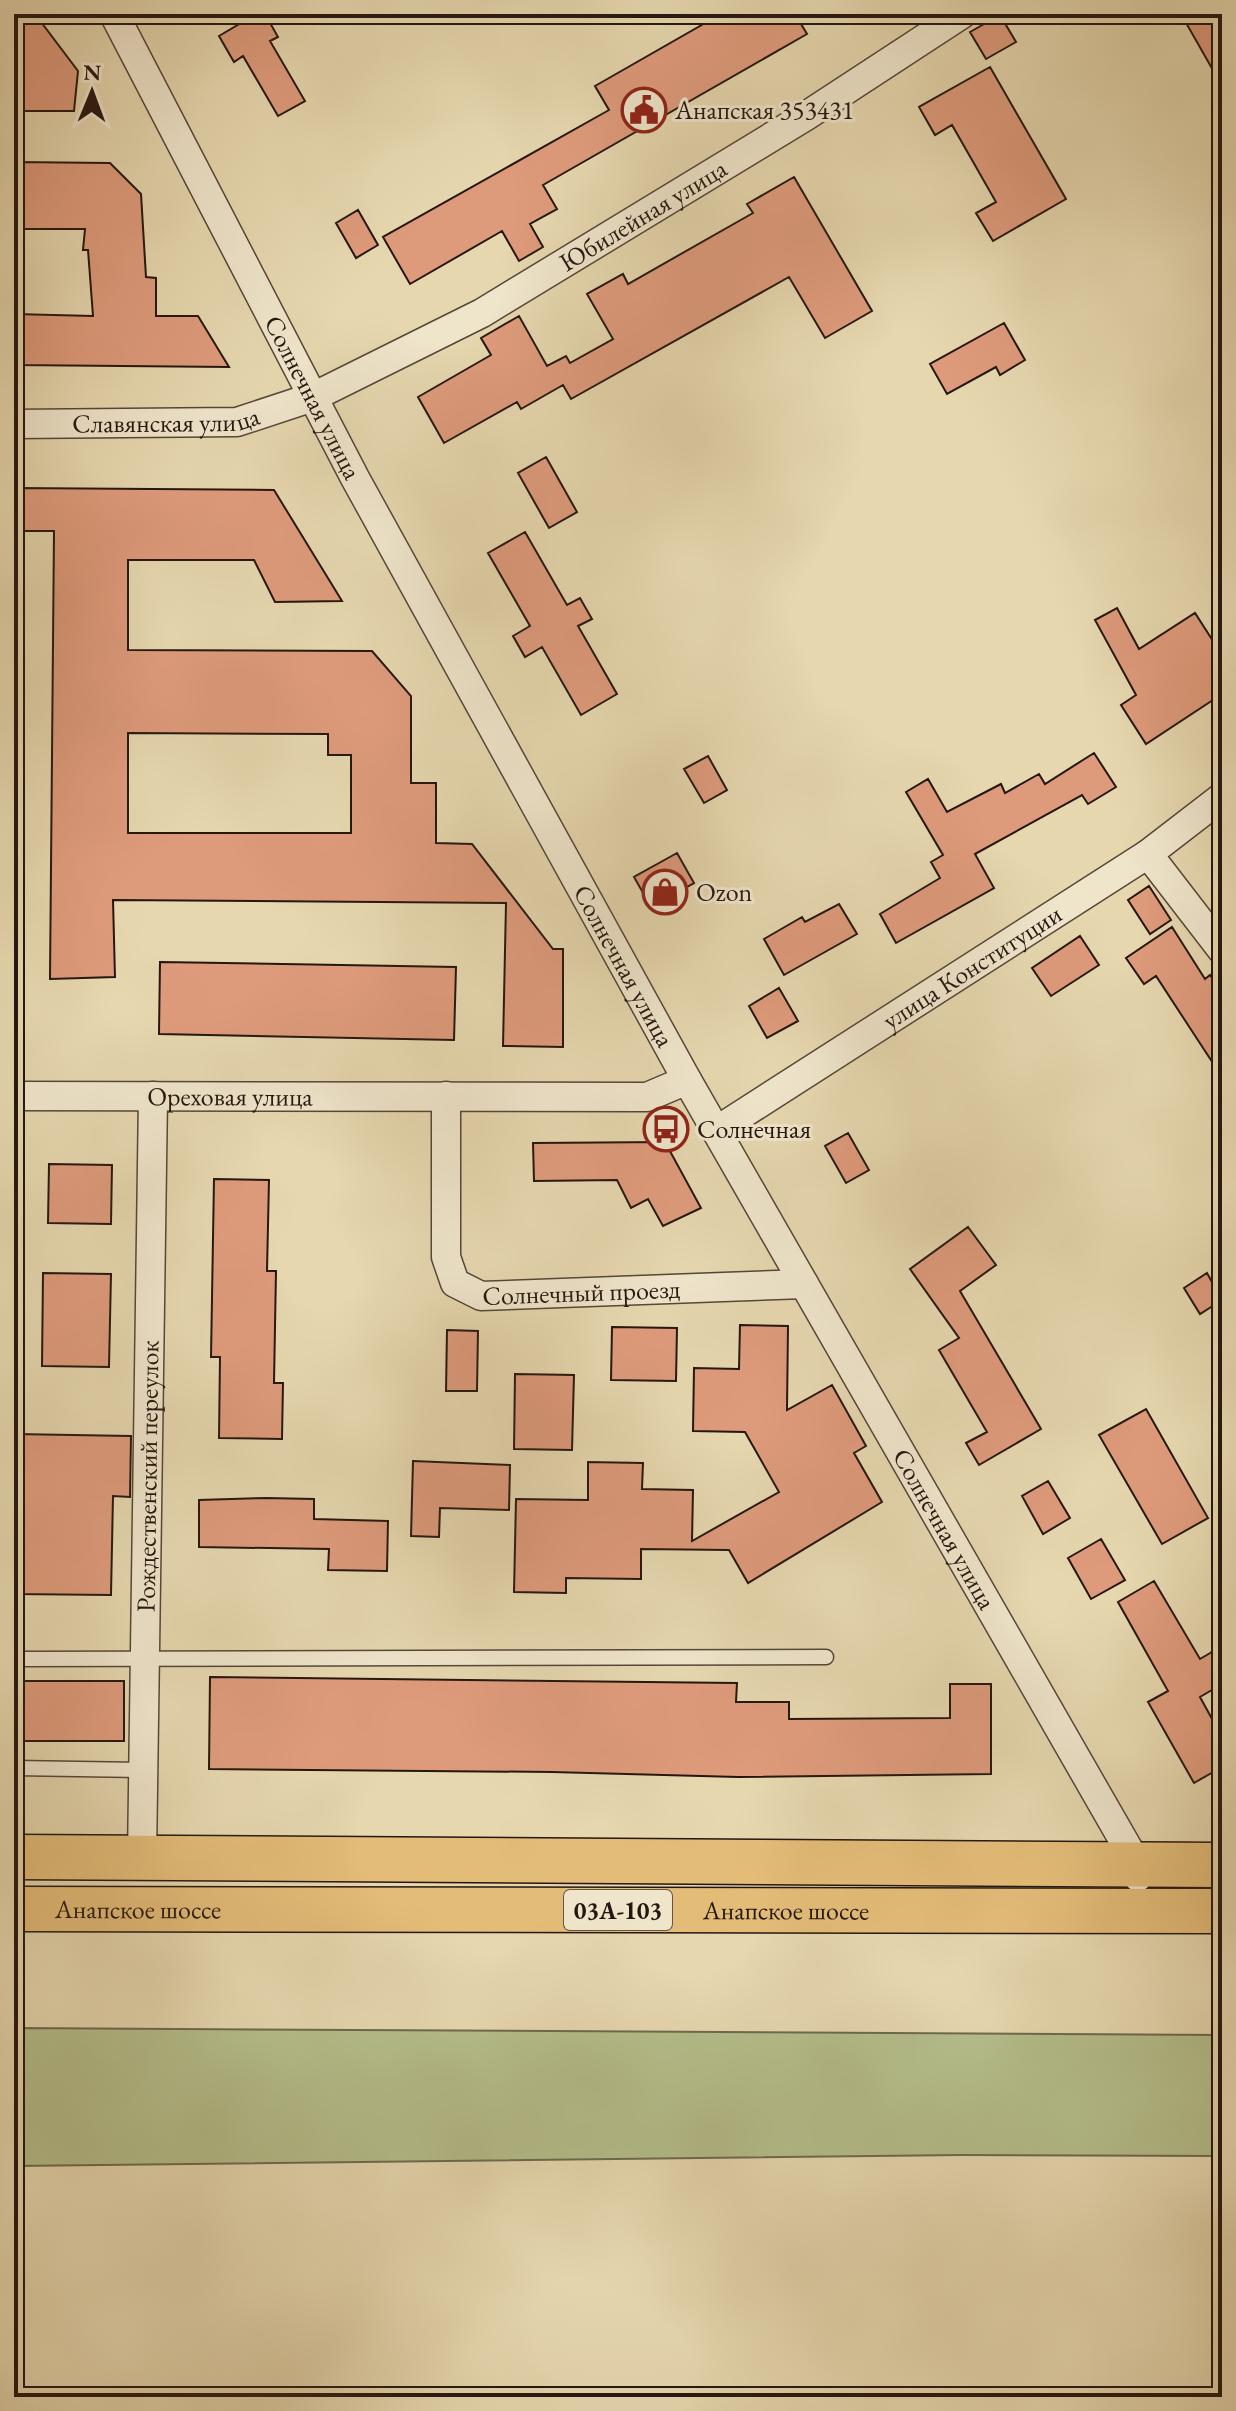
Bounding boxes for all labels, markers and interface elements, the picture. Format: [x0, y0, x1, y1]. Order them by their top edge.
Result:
north arrow [52, 52, 132, 132]
text: N [83, 58, 102, 87]
public building icon: Анапская 353431 [620, 86, 668, 134]
place label: Анапская 353431 [674, 93, 854, 127]
street label: Юбилейная улица [553, 151, 734, 279]
street label: Солнечная улица [257, 310, 370, 486]
street label: Славянская улица [72, 399, 265, 440]
shop icon: Ozon [641, 868, 689, 916]
place label: Ozon [696, 875, 753, 909]
street label: Солнечная улица [566, 879, 683, 1053]
street label: улица Конституции [876, 897, 1068, 1037]
street label: Ореховая улица [147, 1079, 313, 1113]
bus stop icon: Солнечная [642, 1105, 690, 1153]
place label: Солнечная [697, 1112, 811, 1146]
street label: Солнечный проезд [482, 1272, 681, 1313]
street label: Рождественский переулок [129, 1339, 166, 1612]
street label: Солнечная улица [885, 1442, 1005, 1616]
road number: 03А-103 [564, 1890, 672, 1930]
street label: Анапское шоссе [54, 1892, 221, 1926]
street label: Анапское шоссе [702, 1893, 869, 1927]

